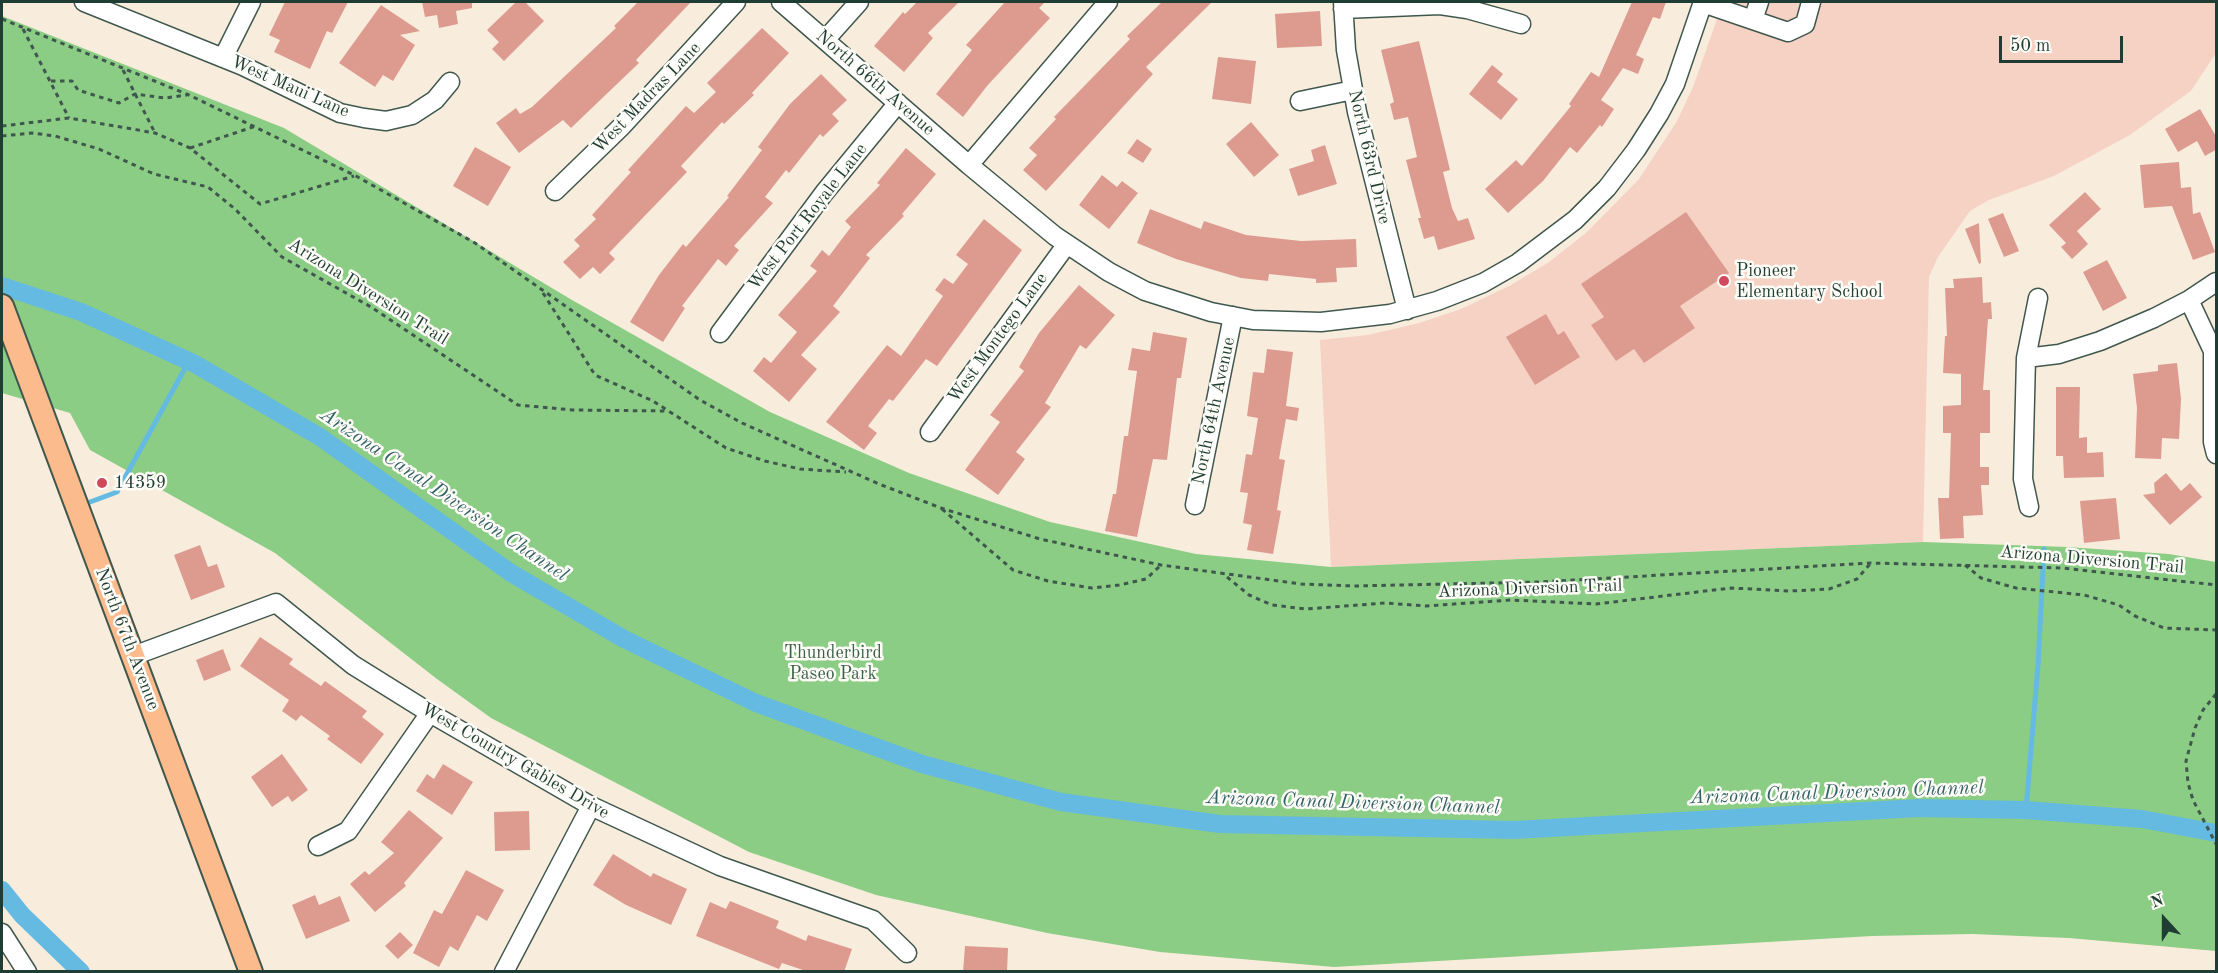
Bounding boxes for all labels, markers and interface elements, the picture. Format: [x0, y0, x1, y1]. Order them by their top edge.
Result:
scale bar [2002, 24, 2126, 62]
street label: North 66th Avenue [811, 25, 939, 141]
text: 50 m [2010, 37, 2050, 55]
street label: West Madras Lane [588, 38, 706, 158]
street label: West Maui Lane [227, 51, 353, 123]
street label: North 63rd Drive [1343, 88, 1395, 226]
street label: West Port Royale Lane [744, 139, 872, 295]
street label: Arizona Diversion Trail [284, 234, 452, 350]
place label: Pioneer Elementary School [1736, 260, 1883, 302]
street label: West Montego Lane [943, 269, 1053, 407]
marker: Pioneer Elementary School [1717, 274, 1731, 288]
street label: North 64th Avenue [1188, 335, 1240, 487]
water label: Arizona Canal Diversion Channel [315, 403, 573, 587]
place label: 14359 [114, 472, 166, 494]
marker: 14359 [95, 476, 109, 490]
street label: Arizona Diversion Trail [1999, 541, 2185, 579]
street label: North 67th Avenue [90, 565, 164, 713]
street label: Arizona Diversion Trail [1437, 575, 1623, 603]
park label: Thunderbird Paseo Park [784, 642, 882, 684]
street label: West Country Gables Drive [417, 698, 613, 824]
water label: Arizona Canal Diversion Channel [1690, 776, 1984, 810]
water label: Arizona Canal Diversion Channel [1206, 786, 1500, 820]
north arrow [2134, 889, 2194, 949]
text: N [2149, 893, 2166, 912]

